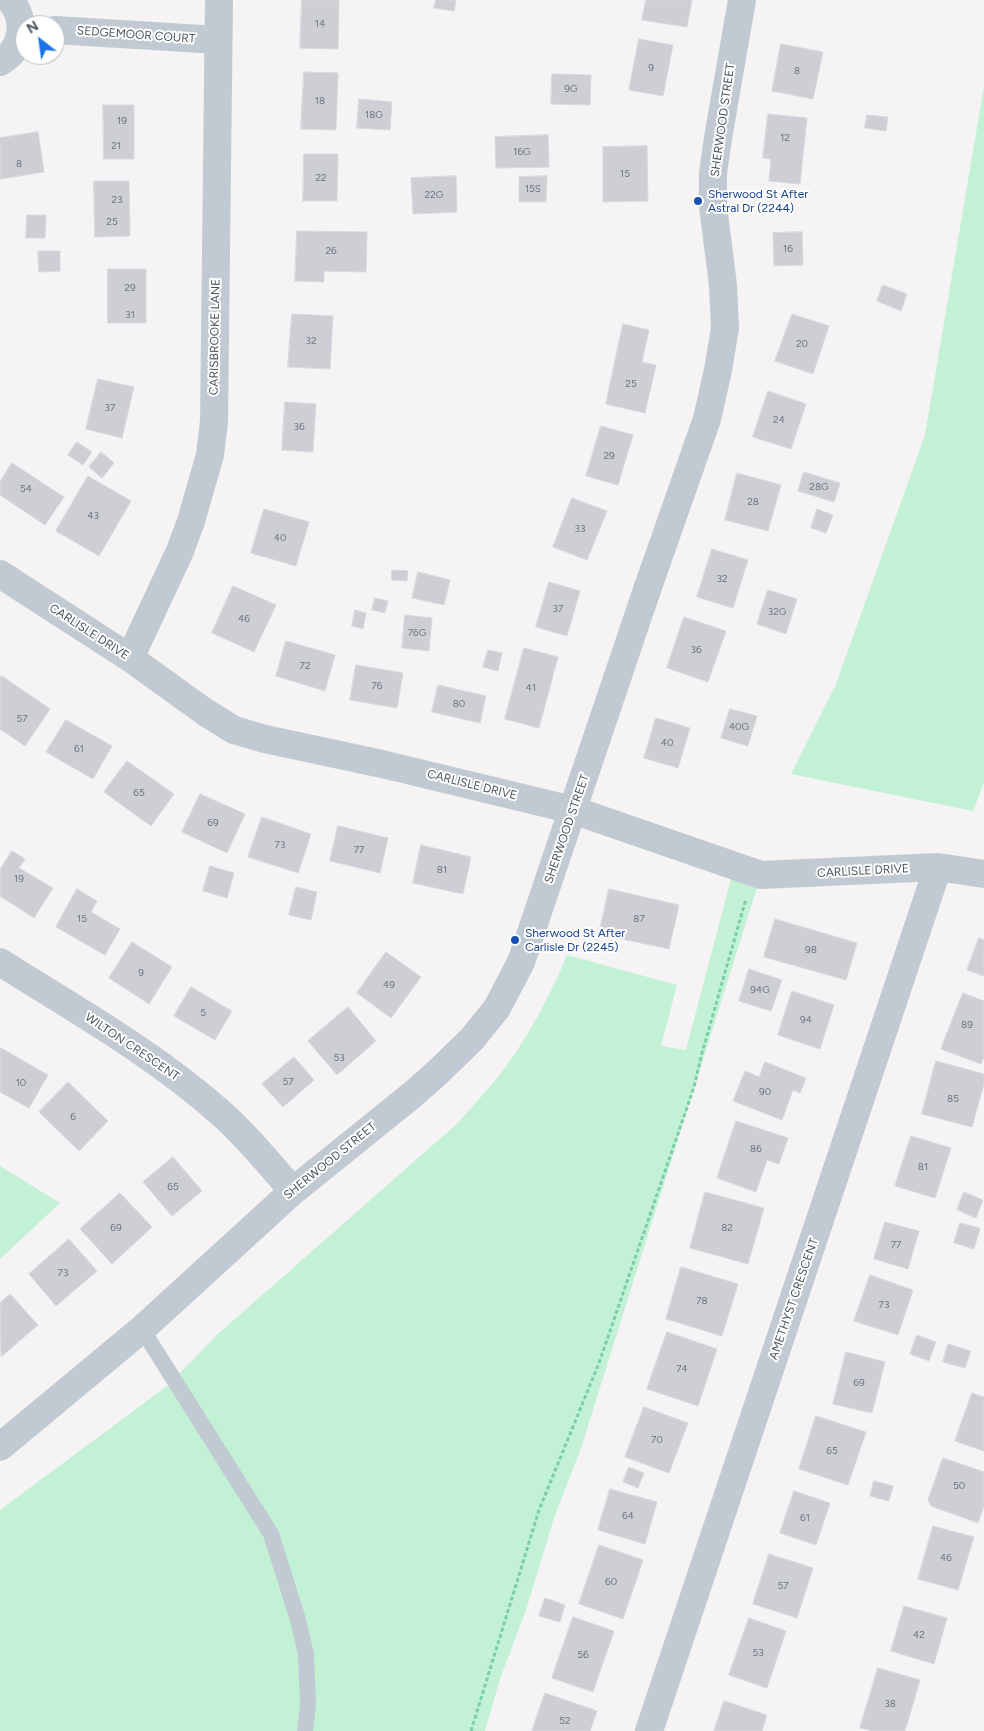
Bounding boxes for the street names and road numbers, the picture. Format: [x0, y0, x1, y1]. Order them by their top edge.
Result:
street label: SEDGEMOOR COURT [76, 24, 196, 46]
street label: SHERWOOD STREET [708, 62, 738, 178]
street label: CARISBROOKE LANE [207, 279, 223, 395]
street label: CARLISLE DRIVE [47, 601, 131, 663]
street label: CARLISLE DRIVE [426, 767, 518, 803]
street label: SHERWOOD STREET [542, 772, 592, 886]
street label: CARLISLE DRIVE [817, 861, 909, 881]
street label: WILTON CRESCENT [82, 1010, 182, 1084]
street label: SHERWOOD STREET [281, 1119, 379, 1203]
street label: AMETHYST CRESCENT [766, 1236, 822, 1362]

